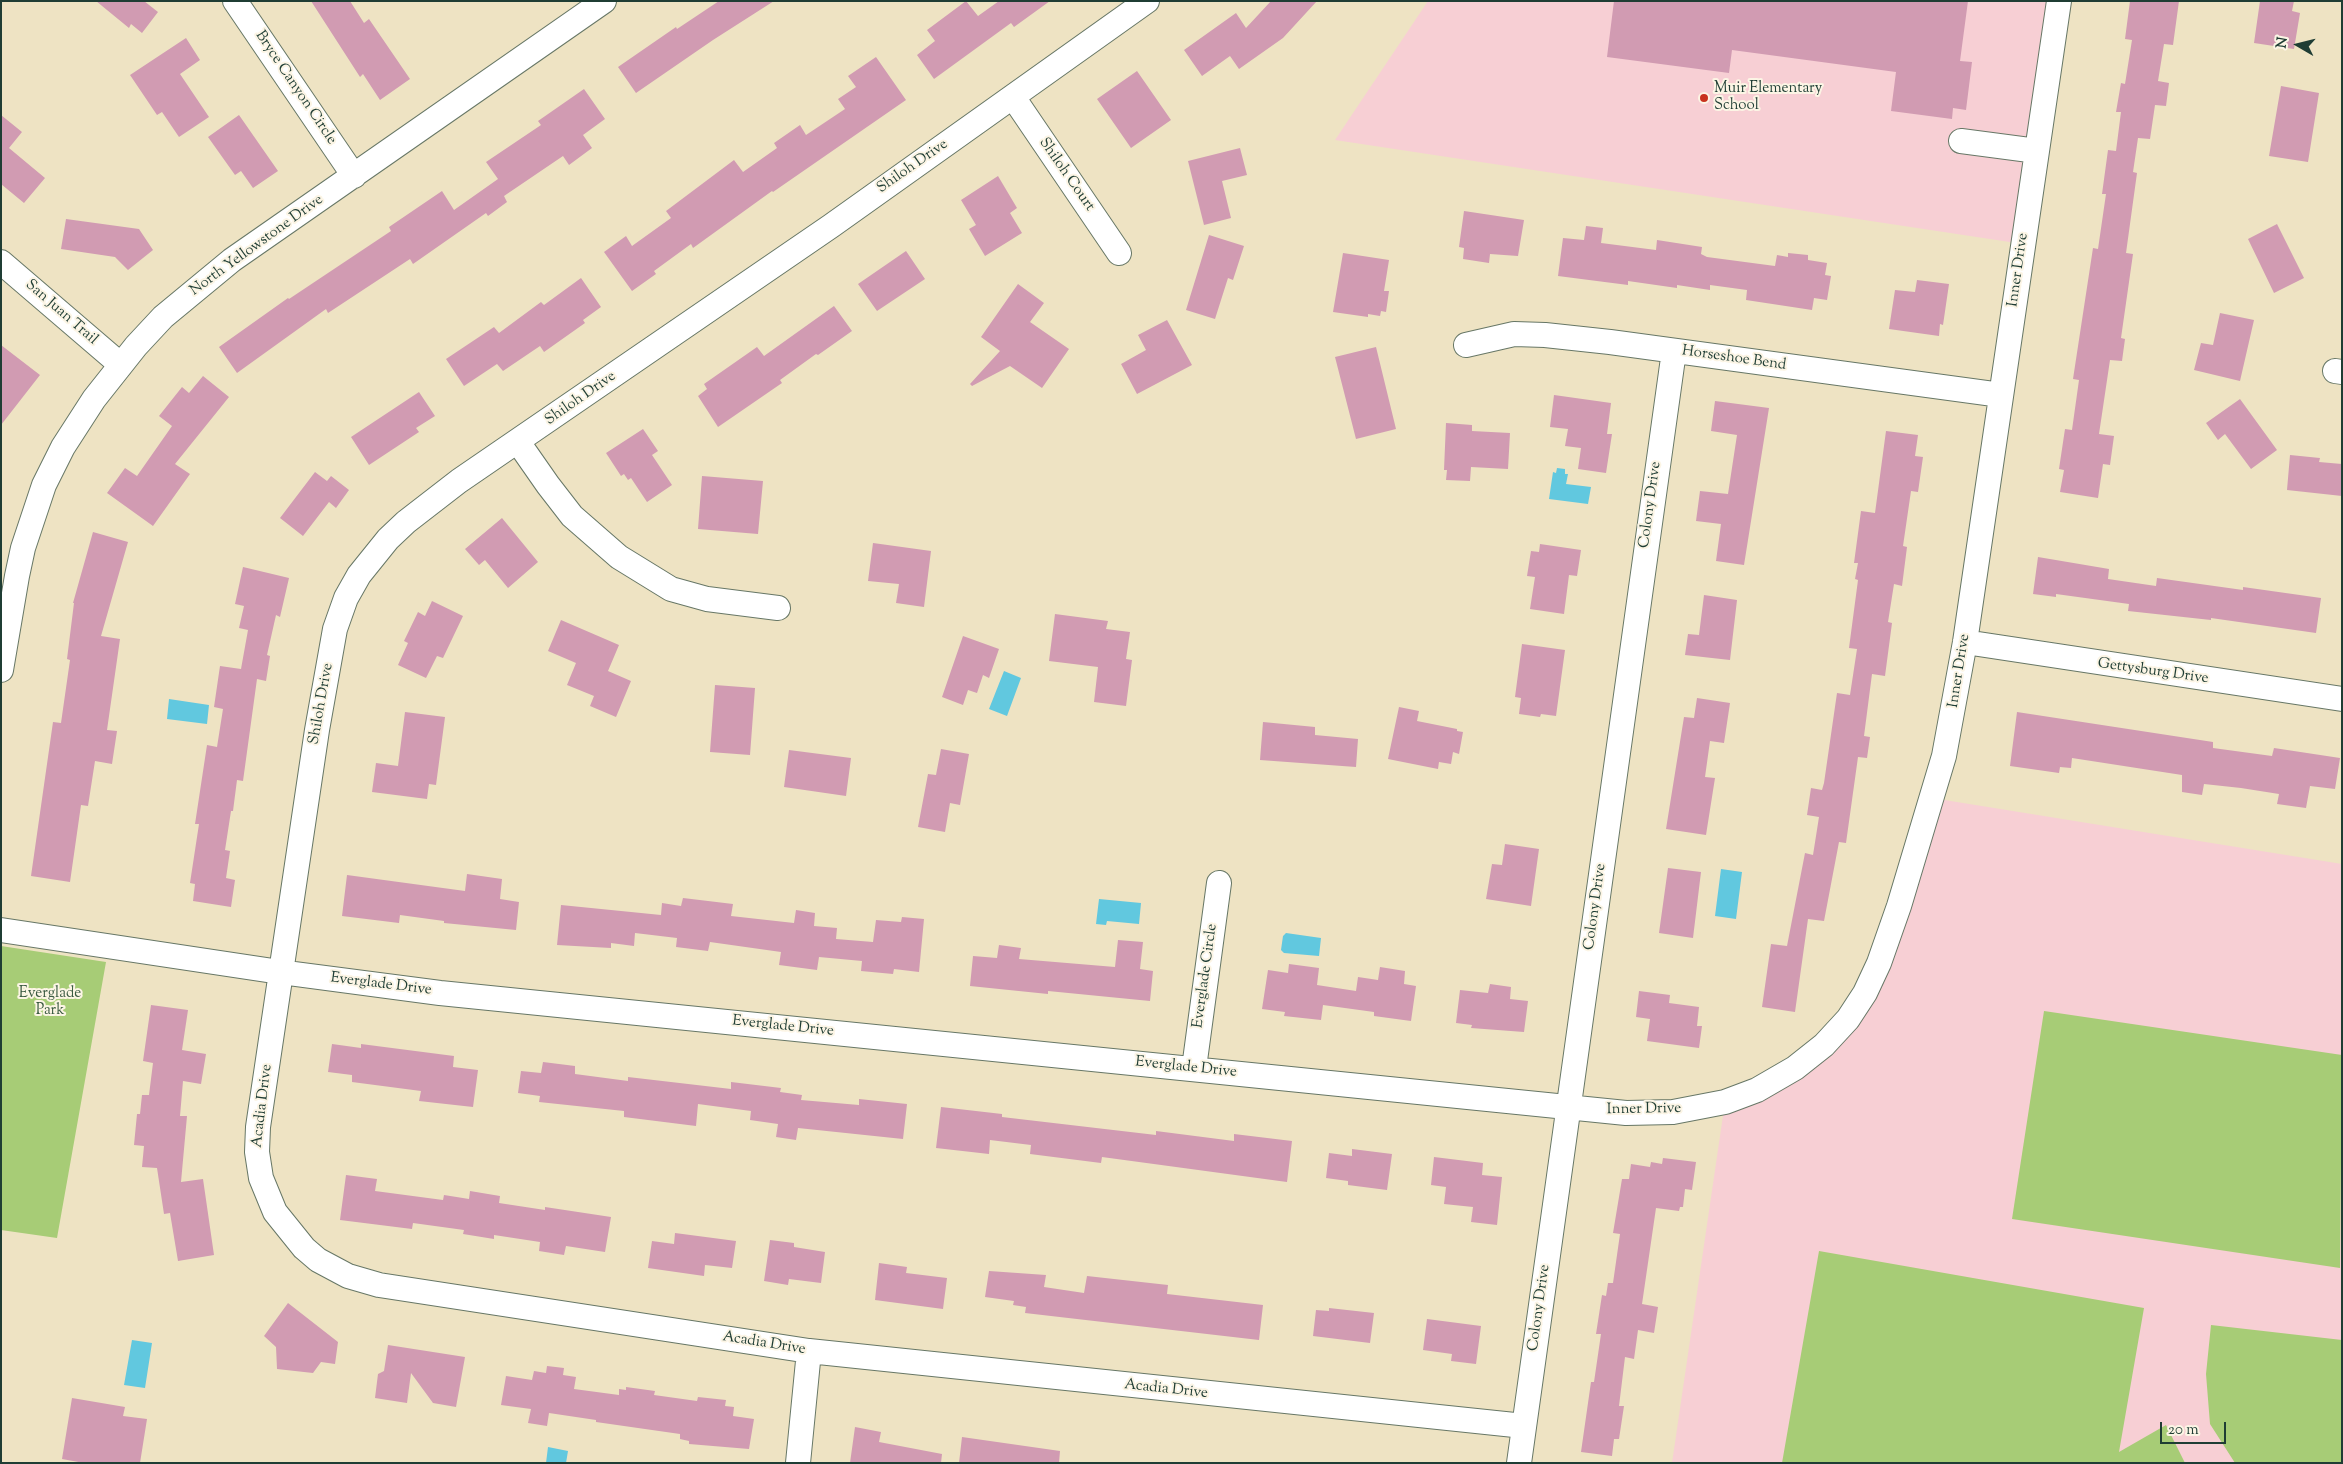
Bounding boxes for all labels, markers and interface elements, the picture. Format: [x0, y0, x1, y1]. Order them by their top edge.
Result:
north arrow [2273, 20, 2323, 70]
street label: Bryce Canyon Circle [250, 28, 340, 148]
text: N [2272, 36, 2294, 50]
place label: Muir Elementary School [1714, 80, 1822, 115]
marker: Muir Elementary School [1698, 92, 1710, 104]
street label: Shiloh Court [1034, 135, 1098, 215]
street label: Shiloh Drive [874, 136, 952, 198]
street label: North Yellowstone Drive [187, 192, 327, 300]
street label: Inner Drive [2005, 232, 2033, 308]
street label: San Juan Trail [21, 277, 101, 349]
street label: Horseshoe Bend [1681, 343, 1787, 375]
street label: Shiloh Drive [542, 368, 620, 430]
street label: Colony Drive [1636, 461, 1666, 549]
street label: Inner Drive [1945, 633, 1975, 709]
street label: Gettysburg Drive [2096, 655, 2210, 689]
street label: Shiloh Drive [306, 662, 338, 746]
street label: Colony Drive [1581, 863, 1611, 951]
street label: Everglade Circle [1190, 923, 1222, 1029]
street label: Everglade Drive [329, 970, 433, 1000]
park label: Everglade Park [19, 985, 81, 1020]
street label: Everglade Drive [731, 1013, 835, 1041]
street label: Everglade Drive [1134, 1054, 1238, 1082]
street label: Acadia Drive [249, 1063, 277, 1149]
street label: Inner Drive [1607, 1100, 1681, 1120]
street label: Colony Drive [1525, 1264, 1555, 1352]
street label: Acadia Drive [721, 1329, 807, 1359]
street label: Acadia Drive [1123, 1377, 1209, 1403]
scale bar [2163, 1412, 2229, 1444]
text: 20 m [2168, 1420, 2199, 1441]

